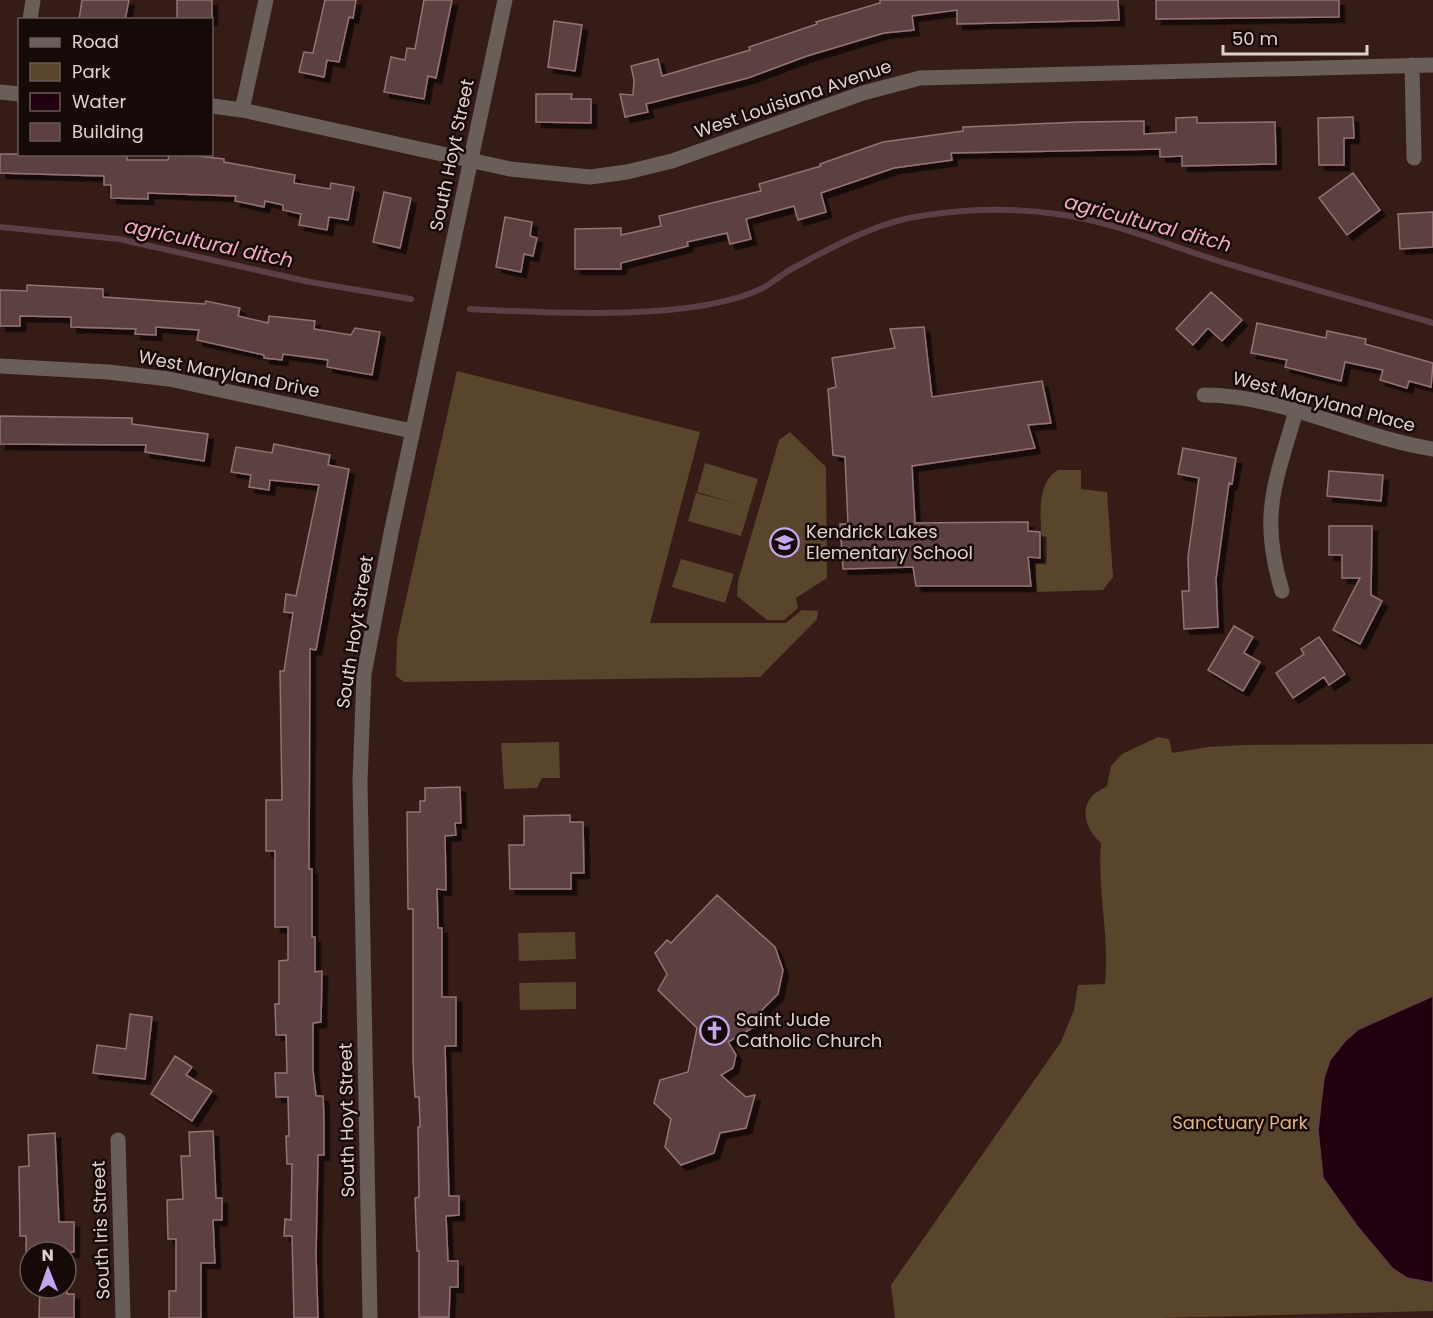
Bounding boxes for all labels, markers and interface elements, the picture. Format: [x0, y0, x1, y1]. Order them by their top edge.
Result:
legend [18, 18, 213, 156]
scale bar [1223, 18, 1367, 56]
text: 50 m [1232, 26, 1278, 51]
text: Road [72, 29, 119, 54]
street label: West Louisiana Avenue [691, 53, 895, 144]
text: Park [72, 59, 111, 84]
street label: South Hoyt Street [423, 77, 480, 233]
text: Water [72, 89, 126, 114]
text: Building [72, 119, 144, 144]
water label: agricultural ditch [1061, 187, 1235, 259]
water label: agricultural ditch [122, 211, 296, 275]
street label: West Maryland Drive [136, 344, 322, 403]
street label: West Maryland Place [1230, 365, 1418, 438]
place label: Kendrick Lakes Elementary School [806, 519, 973, 565]
school or university icon: Kendrick Lakes Elementary School [769, 526, 801, 558]
street label: South Hoyt Street [330, 554, 379, 710]
place label: Saint Jude Catholic Church [736, 1007, 882, 1053]
church icon: Saint Jude Catholic Church [699, 1014, 731, 1046]
street label: South Hoyt Street [333, 1042, 360, 1198]
park label: Sanctuary Park [1172, 1110, 1309, 1135]
street label: South Iris Street [86, 1160, 115, 1300]
north arrow [18, 1240, 78, 1300]
text: N [42, 1244, 54, 1267]

